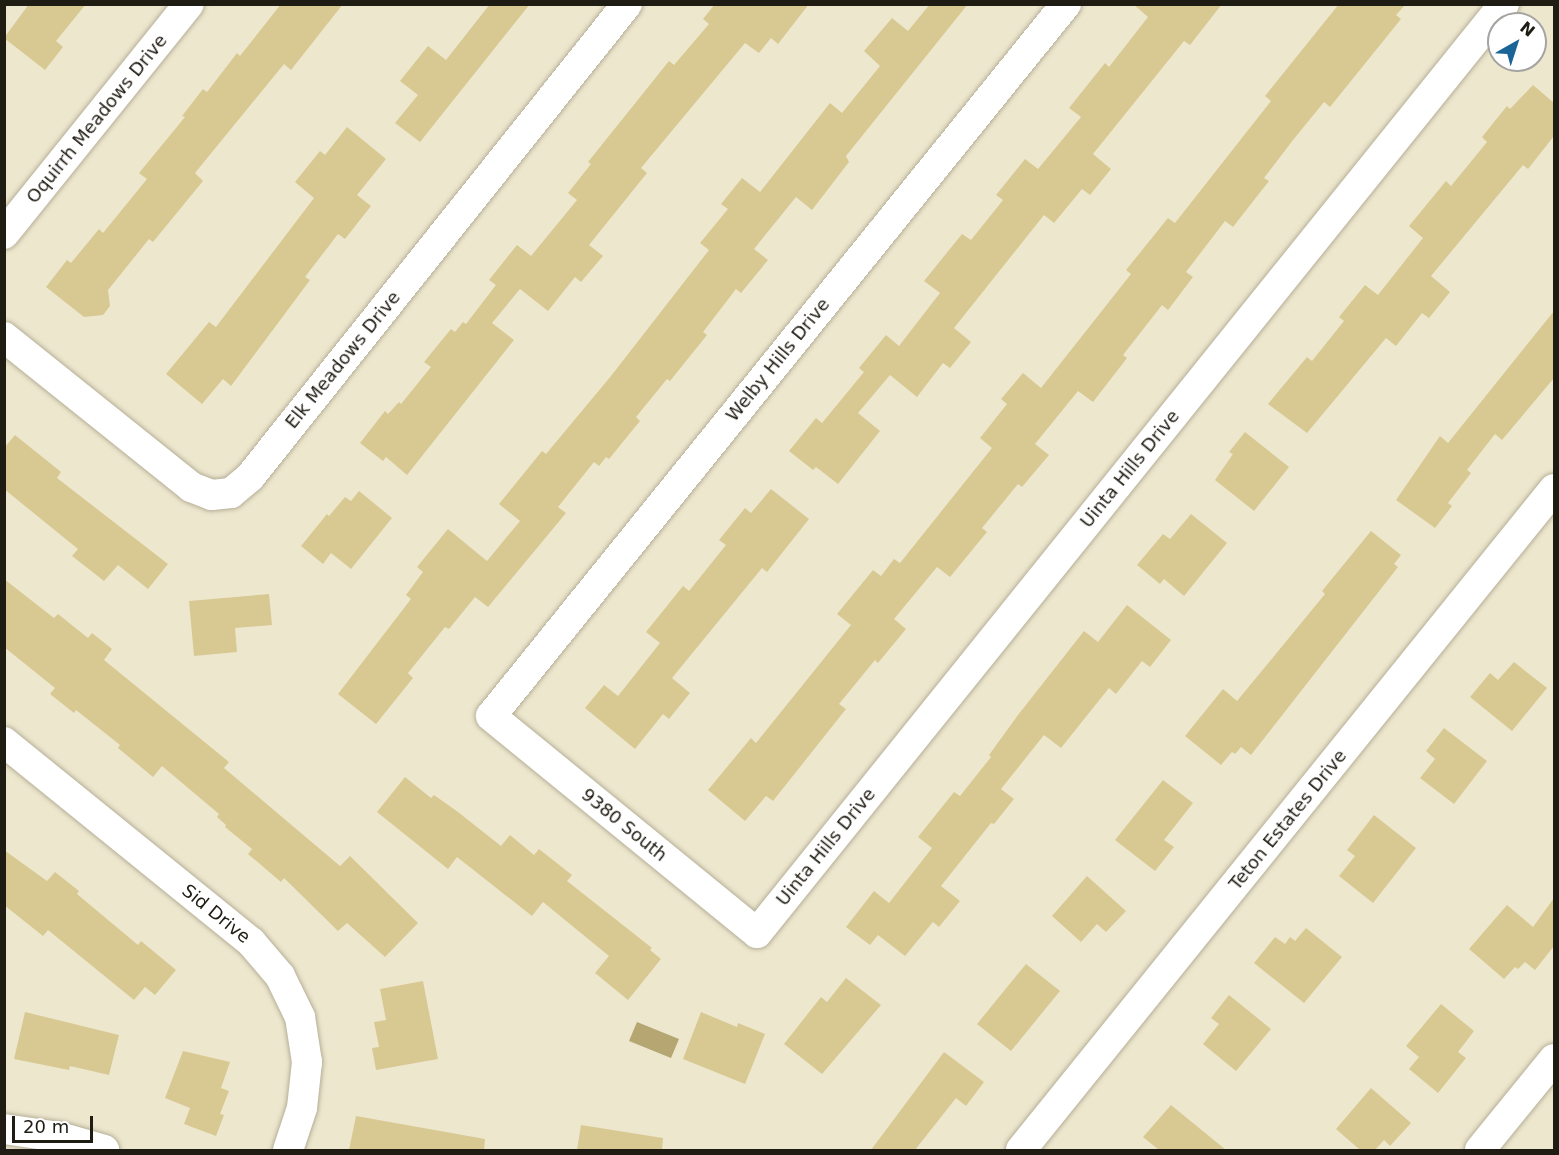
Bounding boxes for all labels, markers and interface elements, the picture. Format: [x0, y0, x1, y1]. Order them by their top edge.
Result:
north arrow [1487, 12, 1547, 72]
text: N [1516, 18, 1539, 41]
street label: Oquirrh Meadows Drive [22, 30, 172, 208]
street label: Elk Meadows Drive [281, 287, 405, 433]
street label: Welby Hills Drive [722, 294, 834, 426]
street label: Uinta Hills Drive [1076, 406, 1184, 532]
street label: Teton Estates Drive [1225, 745, 1351, 895]
street label: 9380 South [577, 784, 671, 866]
street label: Uinta Hills Drive [772, 784, 880, 910]
street label: Sid Drive [178, 880, 254, 948]
scale bar [15, 1104, 96, 1142]
text: 20 m [23, 1116, 69, 1137]

